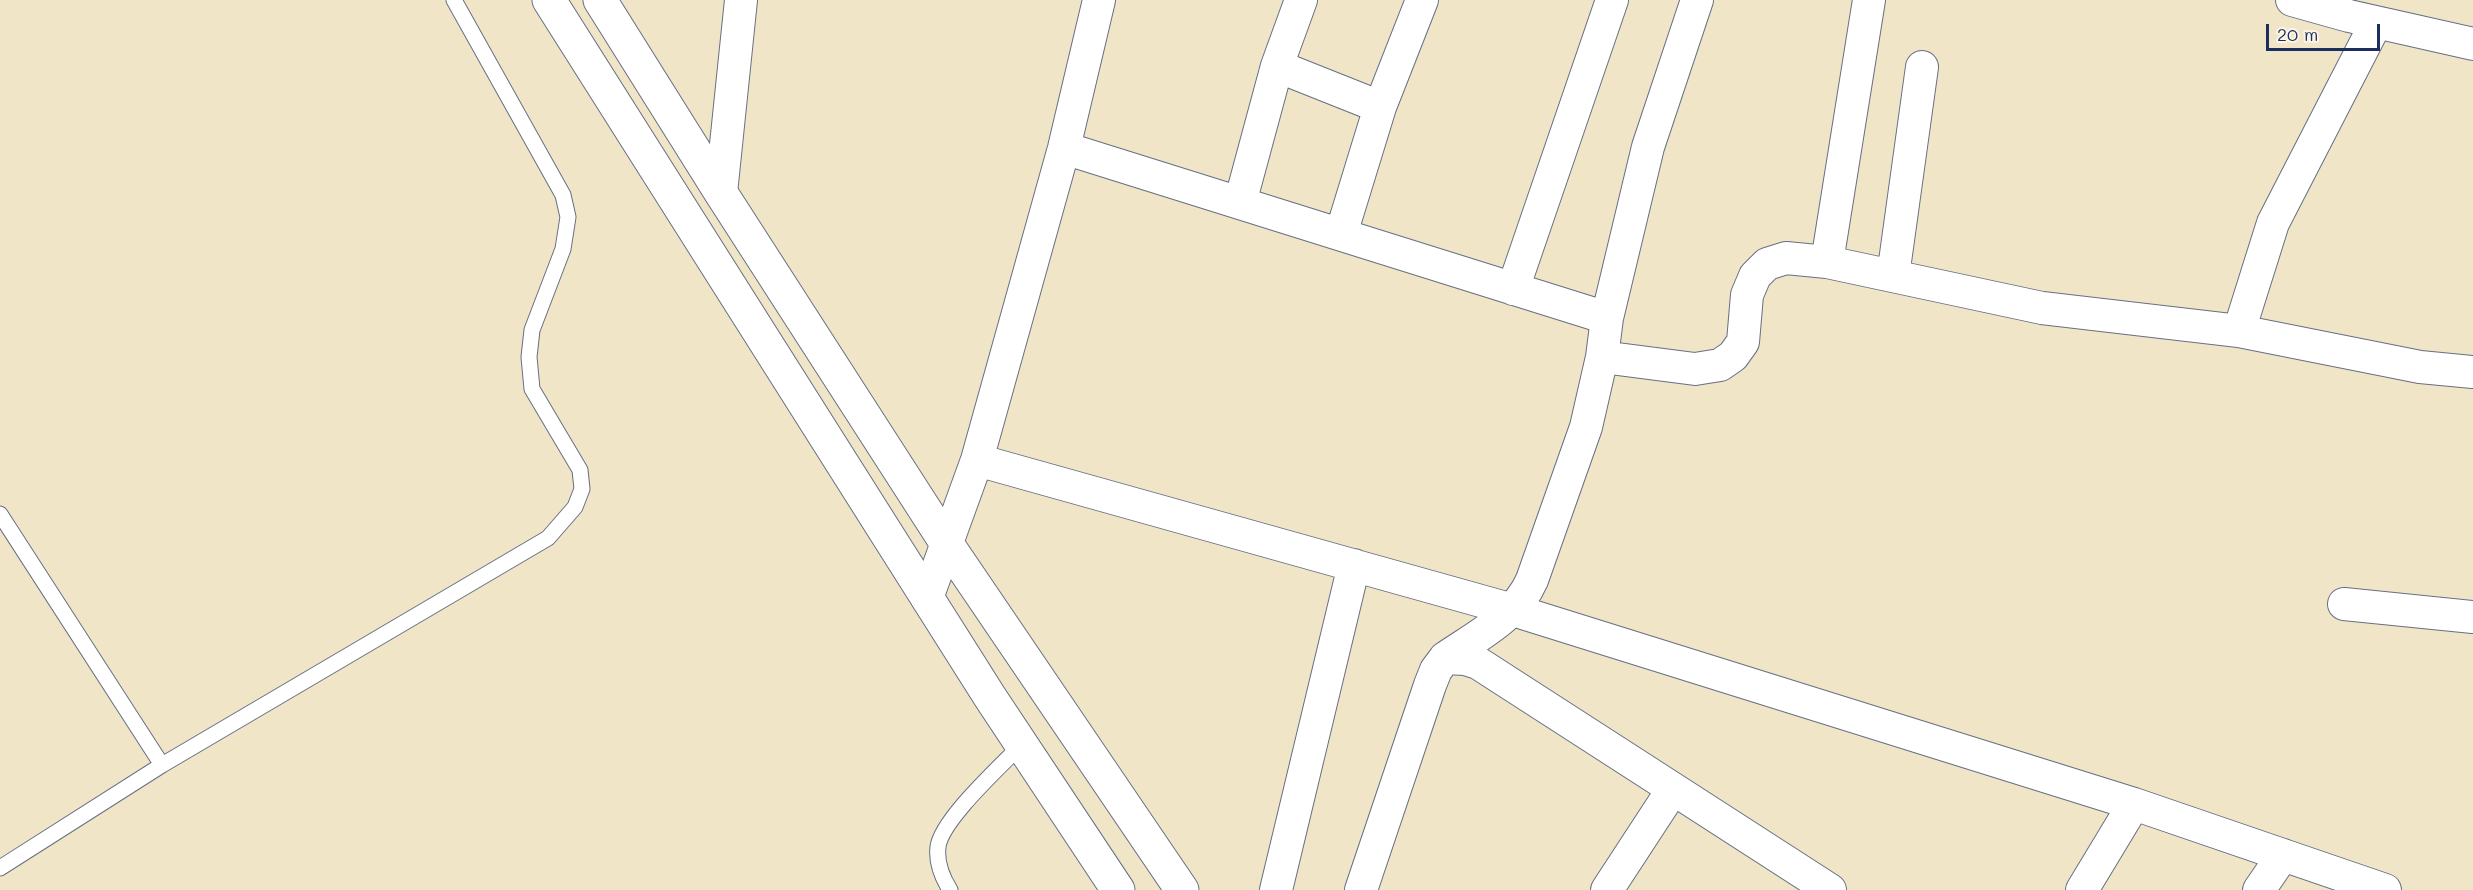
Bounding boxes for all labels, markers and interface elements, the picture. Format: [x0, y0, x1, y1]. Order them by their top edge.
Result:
scale bar [2269, 12, 2383, 50]
text: 20 m [2277, 22, 2318, 46]

